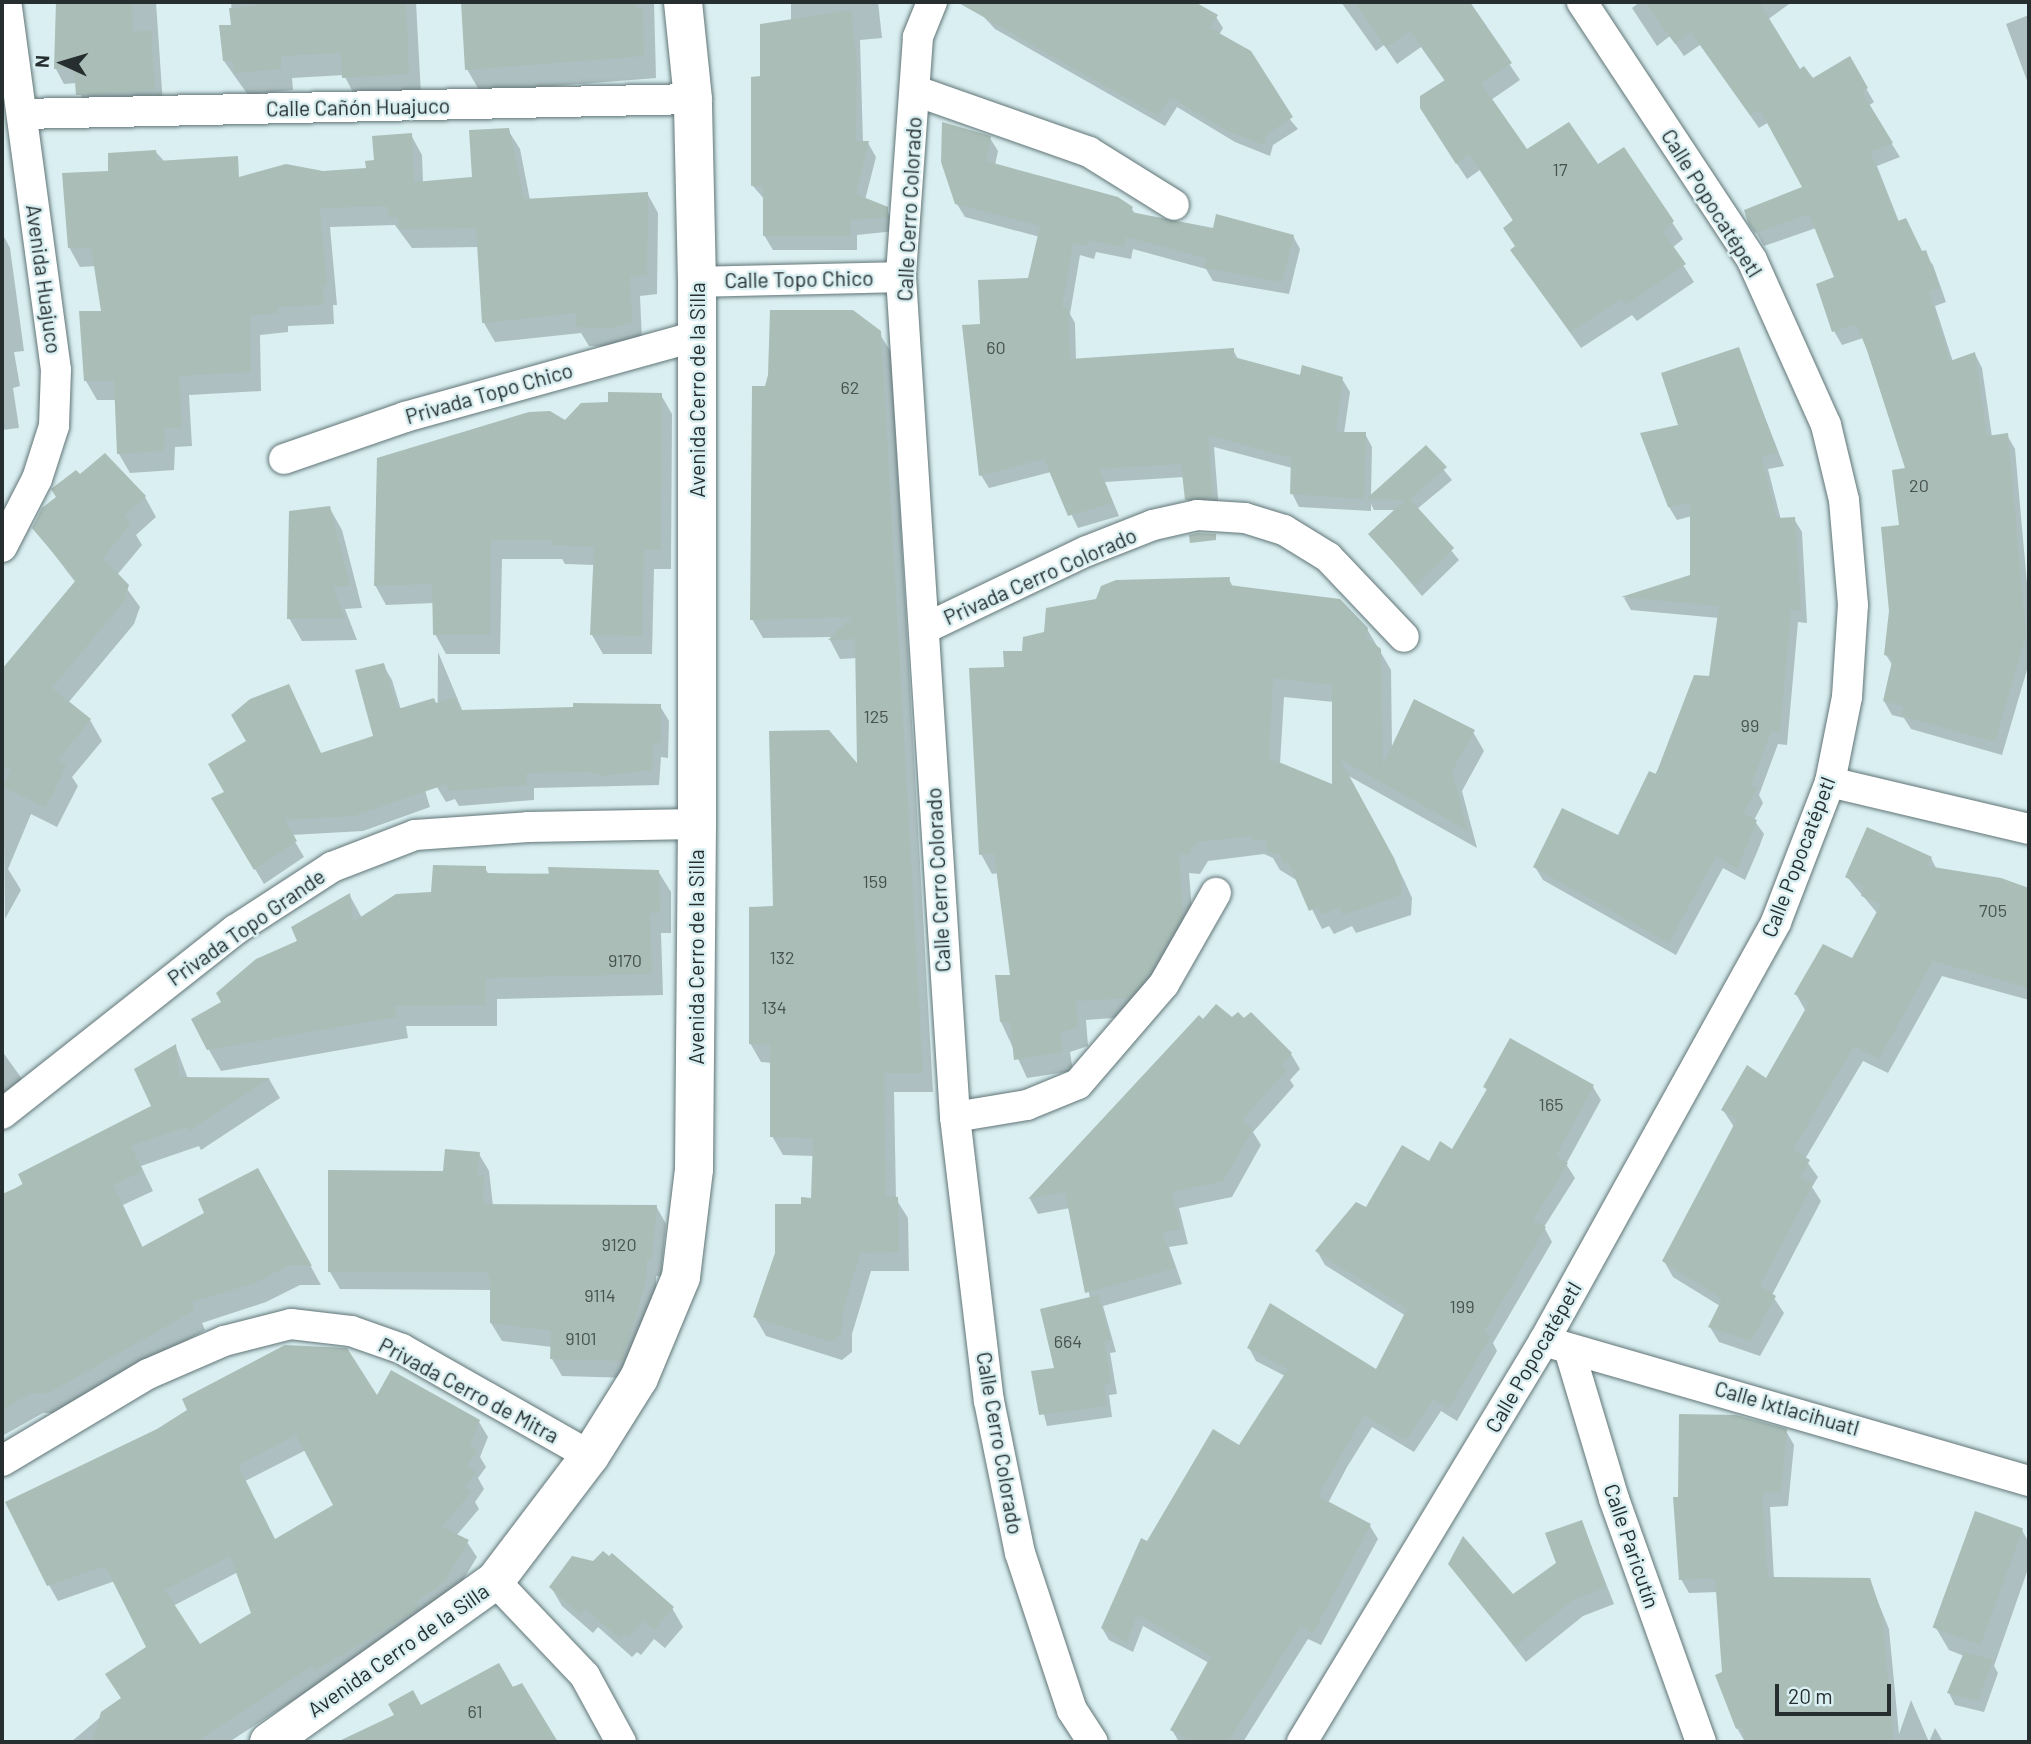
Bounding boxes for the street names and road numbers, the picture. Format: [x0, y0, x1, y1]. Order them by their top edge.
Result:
street label: Calle Cañón Huajuco [266, 93, 450, 121]
street label: Calle Cerro Colorado [892, 116, 926, 302]
street label: Calle Popocatépetl [1656, 124, 1768, 282]
street label: Avenida Huajuco [21, 203, 67, 355]
street label: Calle Topo Chico [724, 265, 874, 293]
street label: Avenida Cerro de la Silla [684, 282, 710, 498]
street label: Privada Topo Chico [402, 357, 576, 429]
street label: Privada Cerro Colorado [940, 522, 1140, 630]
street label: Calle Popocatépetl [1756, 773, 1840, 941]
street label: Calle Cerro Colorado [921, 787, 955, 973]
street label: Avenida Cerro de la Silla [683, 849, 709, 1065]
street label: Privada Topo Grande [162, 863, 330, 991]
street label: Calle Popocatépetl [1480, 1277, 1586, 1437]
street label: Privada Cerro de Mitra [375, 1332, 563, 1448]
street label: Calle Cerro Colorado [972, 1350, 1028, 1536]
street label: Calle Ixtlacihuatl [1712, 1375, 1862, 1441]
street label: Calle Paricutín [1599, 1480, 1665, 1612]
street label: Avenida Cerro de la Silla [303, 1578, 493, 1722]

